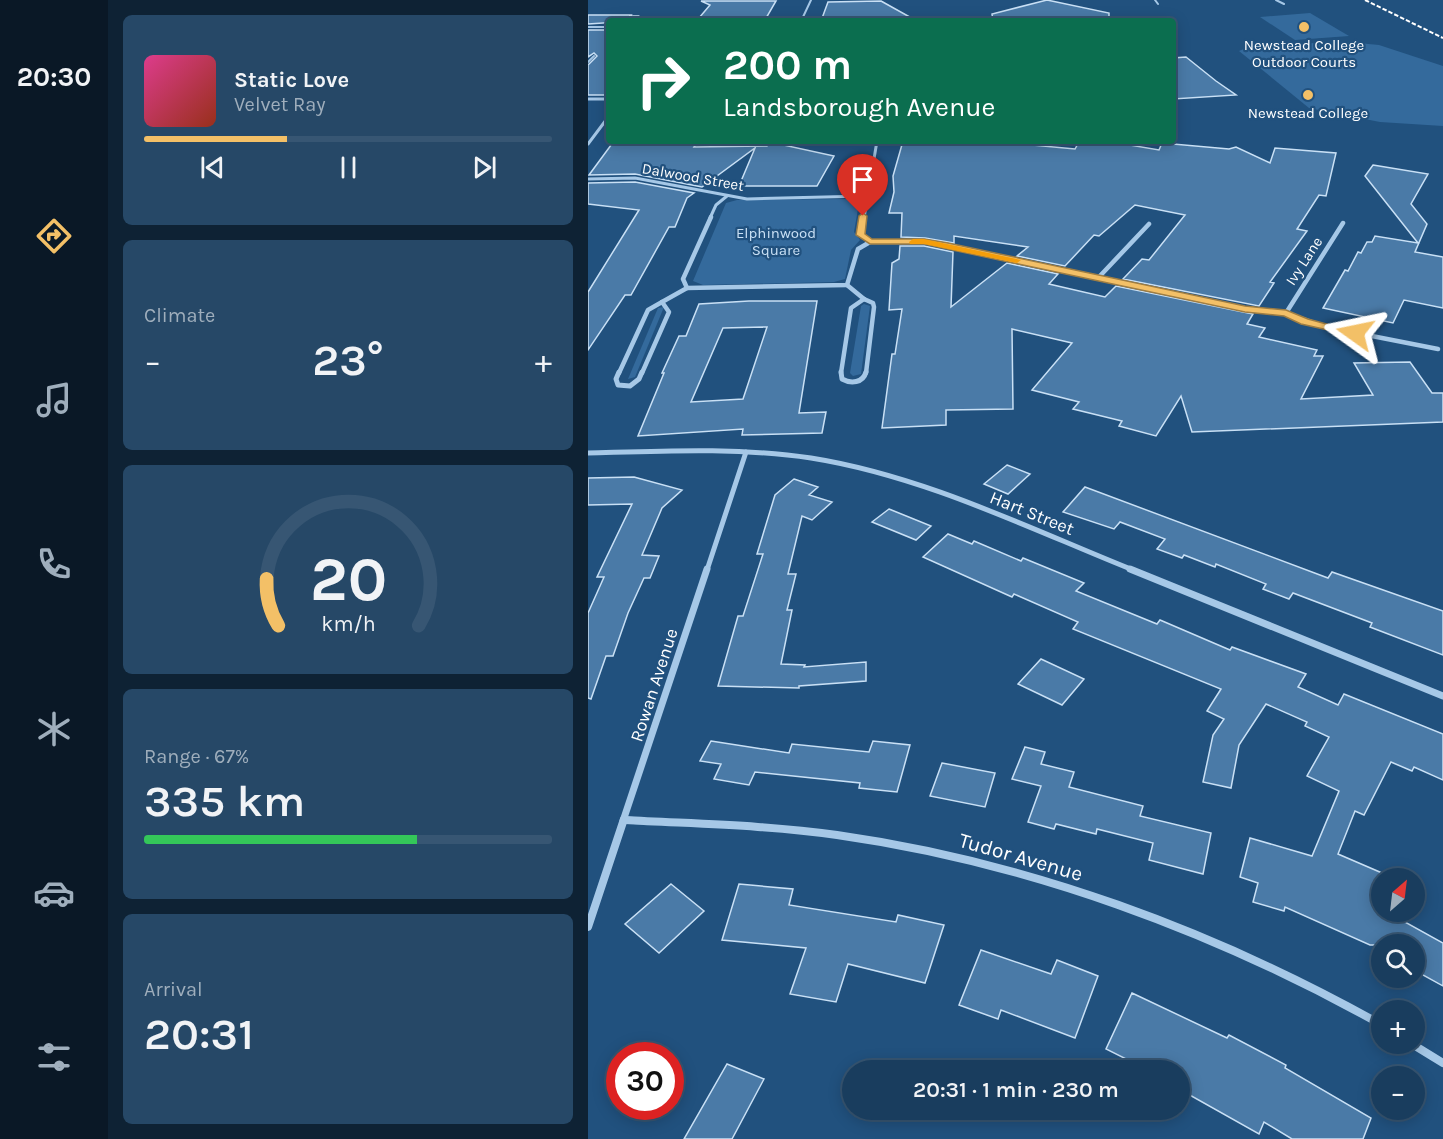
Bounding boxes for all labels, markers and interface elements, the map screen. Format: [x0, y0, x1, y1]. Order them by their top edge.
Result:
marker: Newstead College Outdoor Courts [1297, 20, 1311, 34]
place label: Newstead College Outdoor Courts [1244, 36, 1364, 71]
text: 200 m [723, 40, 852, 90]
icon: right [624, 42, 702, 120]
text: 20:30 [17, 61, 91, 93]
text: Static Love [234, 67, 349, 93]
marker: Newstead College [1301, 88, 1315, 102]
text: Landsborough Avenue [723, 91, 995, 123]
text: Velvet Ray [234, 93, 326, 116]
place label: Newstead College [1248, 104, 1368, 122]
icon: previous [196, 151, 229, 184]
icon: pause [332, 151, 365, 184]
icon: next [468, 151, 501, 184]
pin [837, 154, 888, 216]
street label: Dalwood Street [641, 159, 746, 195]
icon: arrive [846, 163, 879, 196]
icon: directions [33, 215, 75, 257]
park label: Elphinwood Square [736, 224, 816, 259]
street label: Ivy Lane [1282, 233, 1326, 289]
position arrow [1323, 301, 1387, 365]
text: Climate [144, 304, 215, 327]
text: 23° [312, 334, 384, 386]
text: − [144, 342, 161, 380]
text: + [535, 342, 552, 380]
icon: music [33, 379, 75, 421]
street label: Hart Street [987, 486, 1078, 540]
icon: phone [33, 543, 75, 585]
text: 20 [309, 544, 387, 617]
text: km/h [321, 612, 375, 637]
street label: Rowan Avenue [625, 625, 683, 745]
icon: climate [33, 708, 75, 750]
text: Range · 67% [144, 745, 249, 768]
text: 335 km [144, 775, 305, 827]
street label: Tudor Avenue [956, 828, 1086, 886]
north arrow [1371, 868, 1425, 922]
map controls [1371, 868, 1425, 1120]
icon: car [33, 872, 75, 914]
button: search [1371, 934, 1425, 988]
text: Arrival [144, 978, 203, 1001]
button: + [1371, 1000, 1425, 1054]
text: 20:31 [144, 1008, 254, 1060]
icon: filters [33, 1036, 75, 1078]
speed limit sign: 30 [606, 1042, 684, 1120]
button: − [1371, 1066, 1425, 1120]
text: 20:31 · 1 min · 230 m [913, 1077, 1119, 1103]

